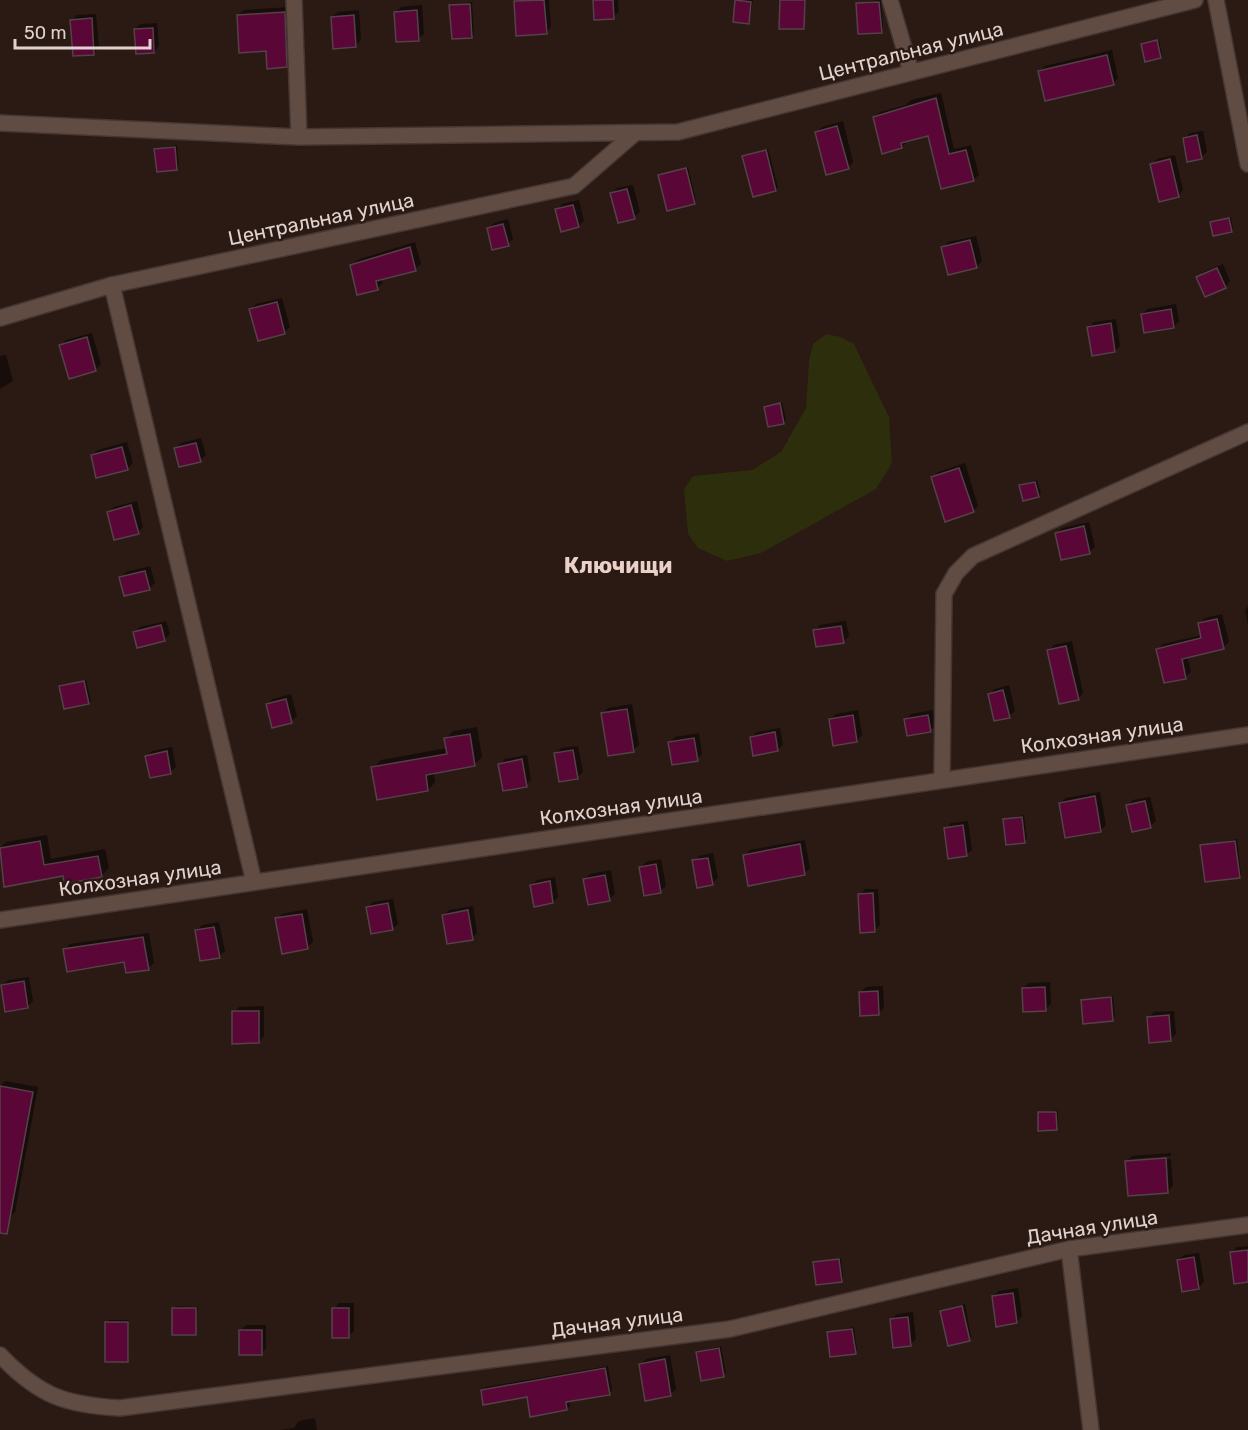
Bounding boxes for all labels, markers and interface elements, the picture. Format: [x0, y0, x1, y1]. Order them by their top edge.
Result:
scale bar [15, 12, 150, 50]
street label: Центральная улица [816, 16, 1006, 86]
text: 50 m [24, 22, 67, 44]
street label: Центральная улица [226, 188, 416, 250]
district label: Ключищи [564, 552, 672, 579]
street label: Колхозная улица [1019, 712, 1185, 758]
street label: Колхозная улица [538, 784, 704, 830]
street label: Колхозная улица [57, 855, 223, 901]
street label: Дачная улица [1025, 1205, 1159, 1249]
street label: Дачная улица [550, 1302, 684, 1342]

